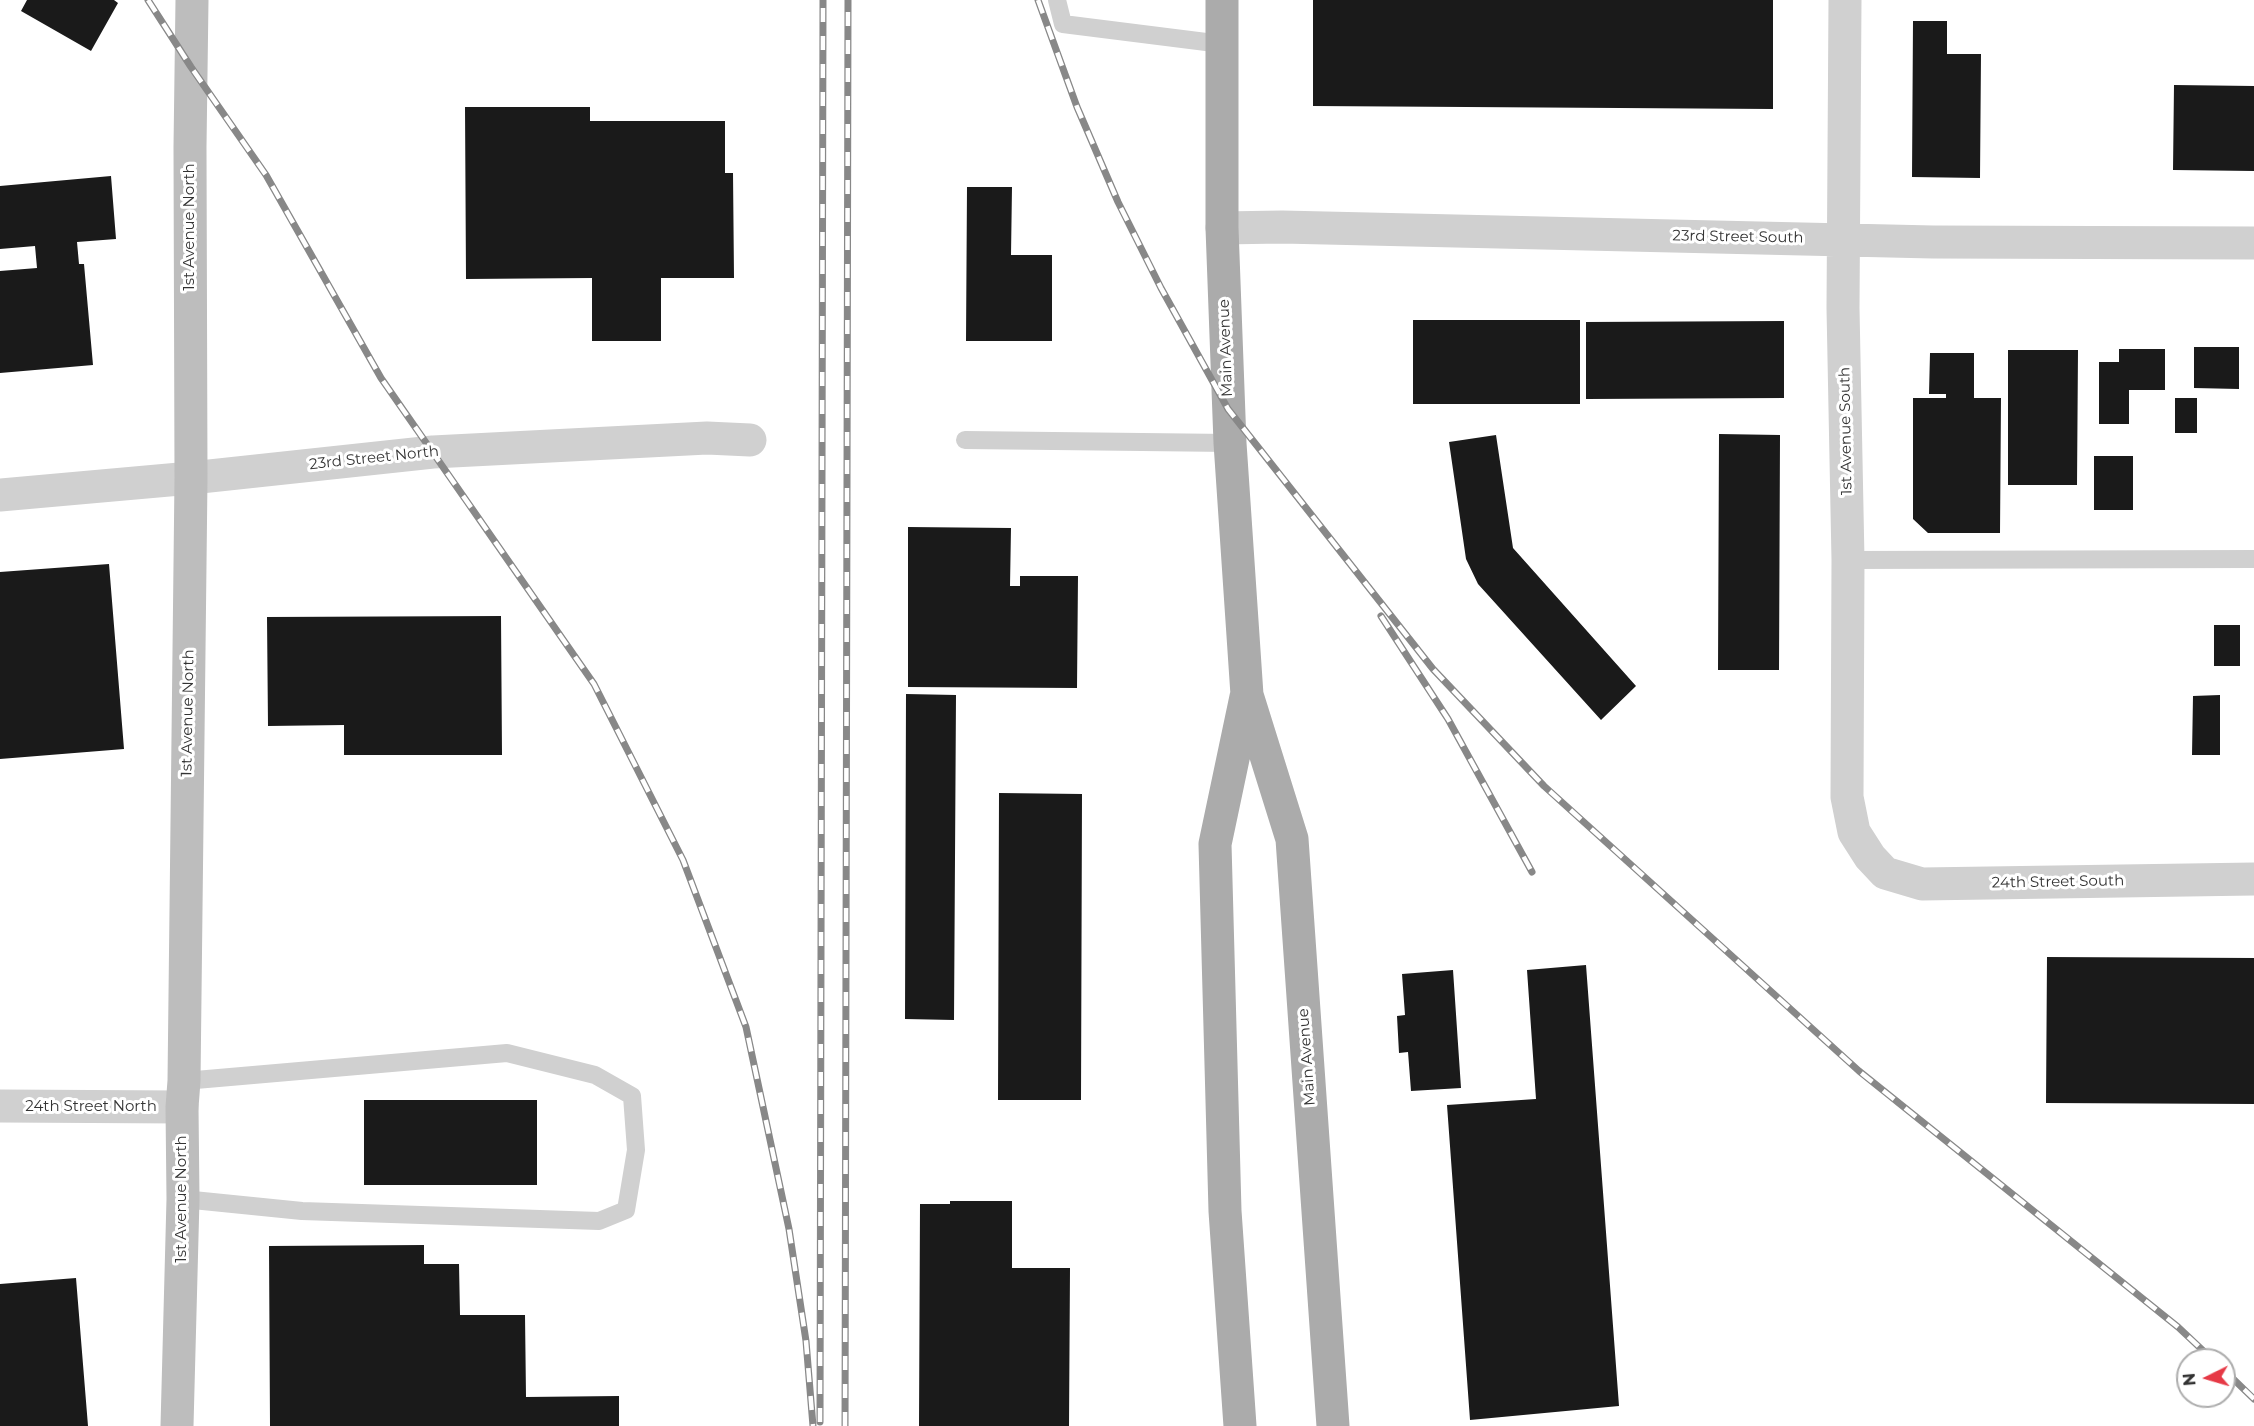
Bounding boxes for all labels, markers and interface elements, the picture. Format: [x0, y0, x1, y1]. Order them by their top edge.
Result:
street label: 1st Avenue North [181, 163, 199, 291]
street label: 23rd Street South [1672, 227, 1804, 247]
street label: Main Avenue [1215, 299, 1237, 397]
street label: 1st Avenue South [1836, 367, 1856, 495]
street label: 23rd Street North [308, 442, 440, 474]
street label: 1st Avenue North [178, 649, 198, 777]
street label: 24th Street South [1992, 872, 2124, 892]
street label: Main Avenue [1295, 1008, 1319, 1106]
street label: 24th Street North [25, 1098, 157, 1116]
street label: 1st Avenue North [173, 1135, 191, 1263]
north arrow [2176, 1348, 2236, 1408]
text: N [2180, 1372, 2200, 1387]

